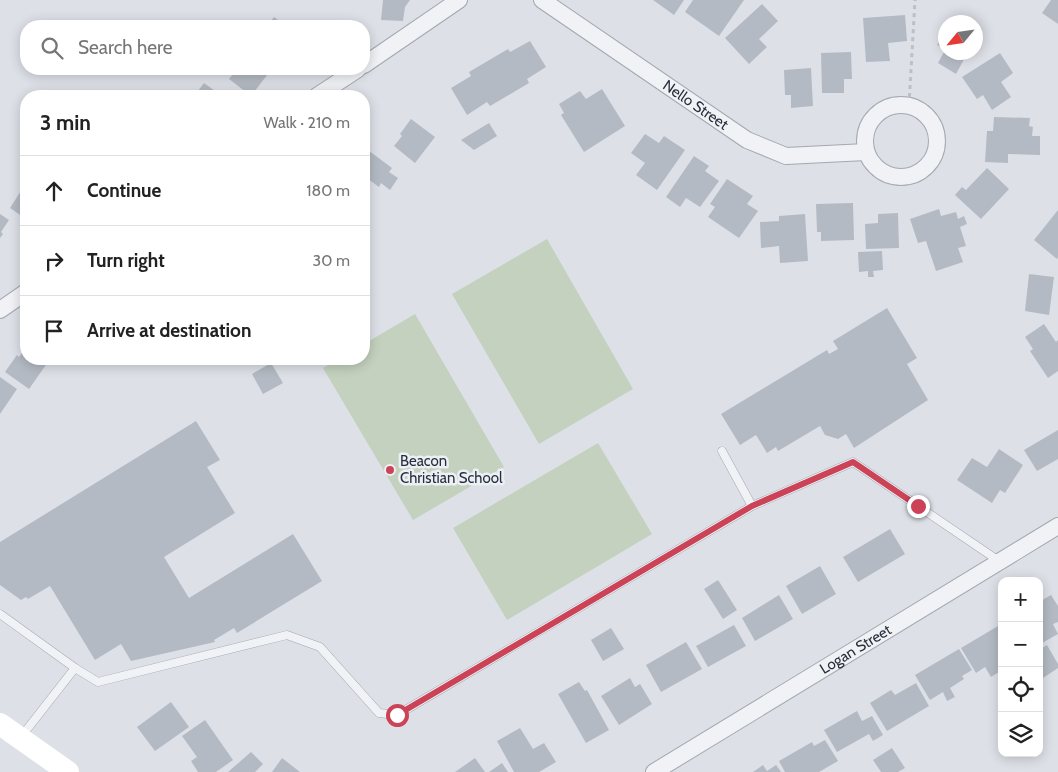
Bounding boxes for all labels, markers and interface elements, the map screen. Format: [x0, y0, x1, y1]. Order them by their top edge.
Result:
north arrow [938, 15, 983, 60]
search box [20, 20, 370, 75]
icon: search [38, 34, 66, 62]
text: Search here [78, 36, 172, 59]
street label: Nello Street [659, 76, 732, 134]
text: 3 min [40, 110, 91, 135]
text: Walk · 210 m [263, 113, 350, 132]
icon: ahead [40, 177, 68, 205]
text: Continue [87, 179, 161, 202]
text: 180 m [306, 181, 350, 200]
icon: right [40, 247, 68, 275]
text: Turn right [87, 249, 165, 272]
text: 30 m [313, 251, 350, 270]
icon: arrive [40, 317, 68, 345]
text: Arrive at destination [87, 319, 251, 342]
place label: Beacon Christian School [400, 452, 503, 487]
marker: Beacon Christian School [384, 464, 396, 476]
route end [907, 495, 930, 518]
map controls [998, 577, 1043, 757]
button: + [998, 577, 1043, 622]
street label: Logan Street [816, 621, 895, 678]
button: − [998, 622, 1043, 667]
button: locate [998, 667, 1043, 712]
route start [386, 704, 409, 727]
button: layers [998, 712, 1043, 757]

